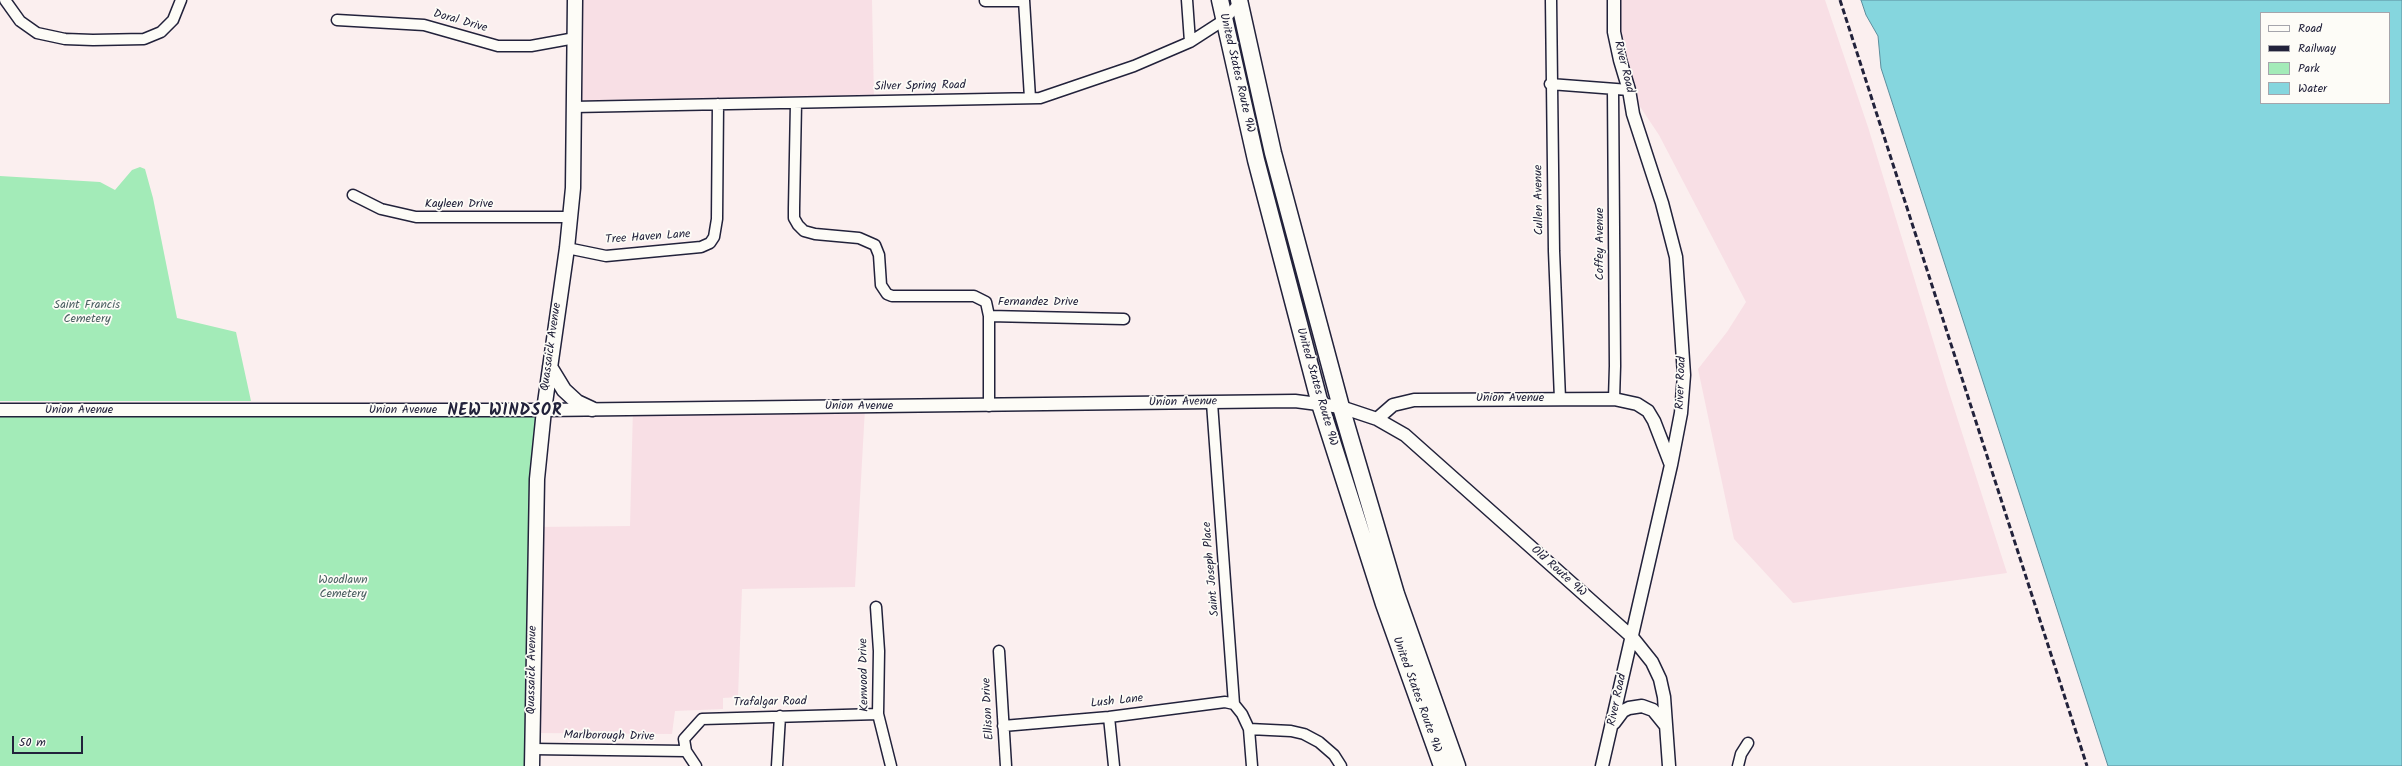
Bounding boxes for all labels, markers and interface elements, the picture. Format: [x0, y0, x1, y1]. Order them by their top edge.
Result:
street label: Doral Drive [431, 7, 489, 37]
street label: United States Route 9W [1215, 12, 1257, 134]
legend [2260, 12, 2390, 104]
text: Road [2298, 19, 2322, 38]
street label: River Road [1610, 39, 1636, 95]
text: Railway [2298, 39, 2336, 58]
text: Park [2298, 59, 2320, 78]
street label: Silver Spring Road [874, 79, 966, 95]
text: Water [2298, 79, 2327, 98]
street label: Cullen Avenue [1532, 164, 1548, 236]
street label: Kayleen Drive [425, 198, 493, 212]
street label: Coffey Avenue [1594, 208, 1608, 280]
street label: Tree Haven Lane [605, 228, 691, 248]
street label: Fernandez Drive [998, 296, 1078, 310]
park label: Saint Francis Cemetery [54, 299, 120, 327]
street label: Quassaick Avenue [539, 302, 565, 392]
street label: United States Route 9W [1292, 326, 1340, 448]
street label: River Road [1674, 356, 1690, 410]
street label: Union Avenue [1476, 392, 1544, 406]
street label: Union Avenue [1149, 395, 1217, 411]
street label: Union Avenue [825, 400, 893, 414]
district label: NEW WINDSOR [447, 402, 563, 422]
street label: Union Avenue [45, 404, 113, 418]
street label: Union Avenue [369, 404, 437, 418]
street label: Saint Joseph Place [1201, 521, 1223, 617]
street label: Old Route 9W [1527, 543, 1589, 601]
park label: Woodlawn Cemetery [318, 574, 368, 602]
street label: Quassaick Avenue [525, 625, 541, 715]
street label: United States Route 9W [1388, 635, 1444, 755]
street label: Kenwood Drive [857, 638, 873, 712]
street label: River Road [1605, 672, 1631, 728]
street label: Ellison Drive [980, 677, 998, 741]
street label: Lush Lane [1090, 692, 1144, 712]
street label: Trafalgar Road [733, 695, 807, 711]
scale bar [14, 728, 85, 754]
street label: Marlborough Drive [563, 729, 655, 745]
text: 50 m [19, 733, 46, 752]

